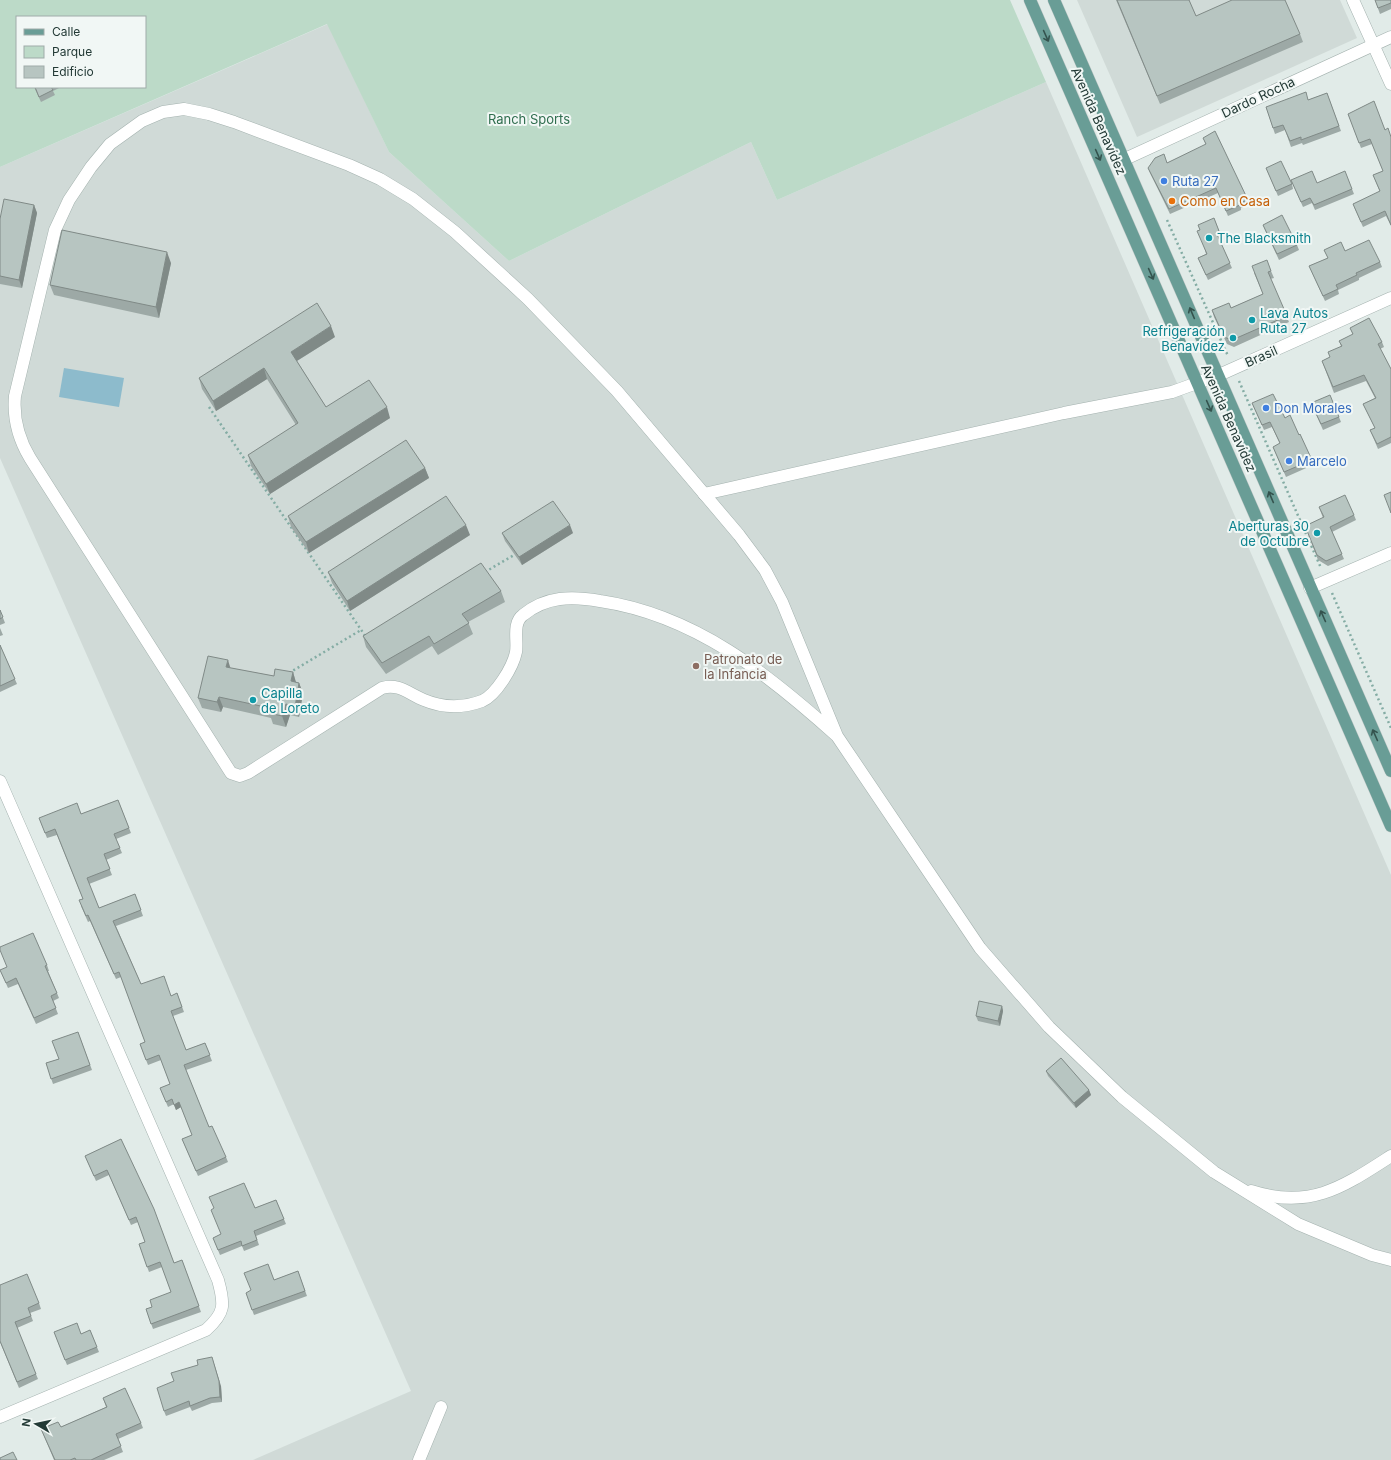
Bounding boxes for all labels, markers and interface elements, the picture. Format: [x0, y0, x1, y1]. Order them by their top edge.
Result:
legend [16, 16, 146, 88]
text: Calle [52, 24, 80, 39]
one-way arrow [1043, 29, 1050, 41]
text: Parque [52, 44, 92, 59]
text: Edificio [52, 64, 94, 79]
street label: Avenida Benavídez [1068, 65, 1130, 177]
street label: Dardo Rocha [1219, 73, 1297, 121]
park label: Ranch Sports [488, 111, 570, 127]
one-way arrow [1095, 148, 1103, 160]
place label: Ruta 27 [1172, 173, 1219, 189]
marker: Ruta 27 [1159, 176, 1169, 186]
place label: Como en Casa [1180, 193, 1270, 209]
marker: Como en Casa [1167, 196, 1177, 206]
place label: The Blacksmith [1217, 230, 1311, 246]
marker: The Blacksmith [1204, 233, 1214, 243]
one-way arrow [1148, 267, 1155, 279]
place label: Lava Autos Ruta 27 [1260, 305, 1328, 336]
one-way arrow [1187, 307, 1195, 319]
marker: Lava Autos Ruta 27 [1247, 315, 1257, 325]
place label: Refrigeración Benavídez [1142, 323, 1225, 354]
marker: Refrigeración Benavídez [1228, 333, 1238, 343]
street label: Brasil [1242, 342, 1280, 370]
street label: Avenida Benavídez [1198, 362, 1260, 474]
one-way arrow [1205, 399, 1213, 411]
place label: Don Morales [1274, 400, 1352, 416]
marker: Don Morales [1261, 403, 1271, 413]
place label: Marcelo [1297, 453, 1347, 469]
marker: Marcelo [1284, 456, 1294, 466]
one-way arrow [1267, 491, 1274, 503]
place label: Aberturas 30 de Octubre [1229, 518, 1309, 549]
marker: Aberturas 30 de Octubre [1312, 528, 1322, 538]
one-way arrow [1318, 610, 1326, 622]
place label: Patronato de la Infancia [704, 651, 782, 682]
marker: Patronato de la Infancia [691, 661, 701, 671]
place label: Capilla de Loreto [261, 685, 320, 716]
marker: Capilla de Loreto [248, 695, 258, 705]
one-way arrow [1371, 729, 1378, 741]
north arrow [16, 1404, 56, 1444]
text: N [19, 1417, 34, 1428]

